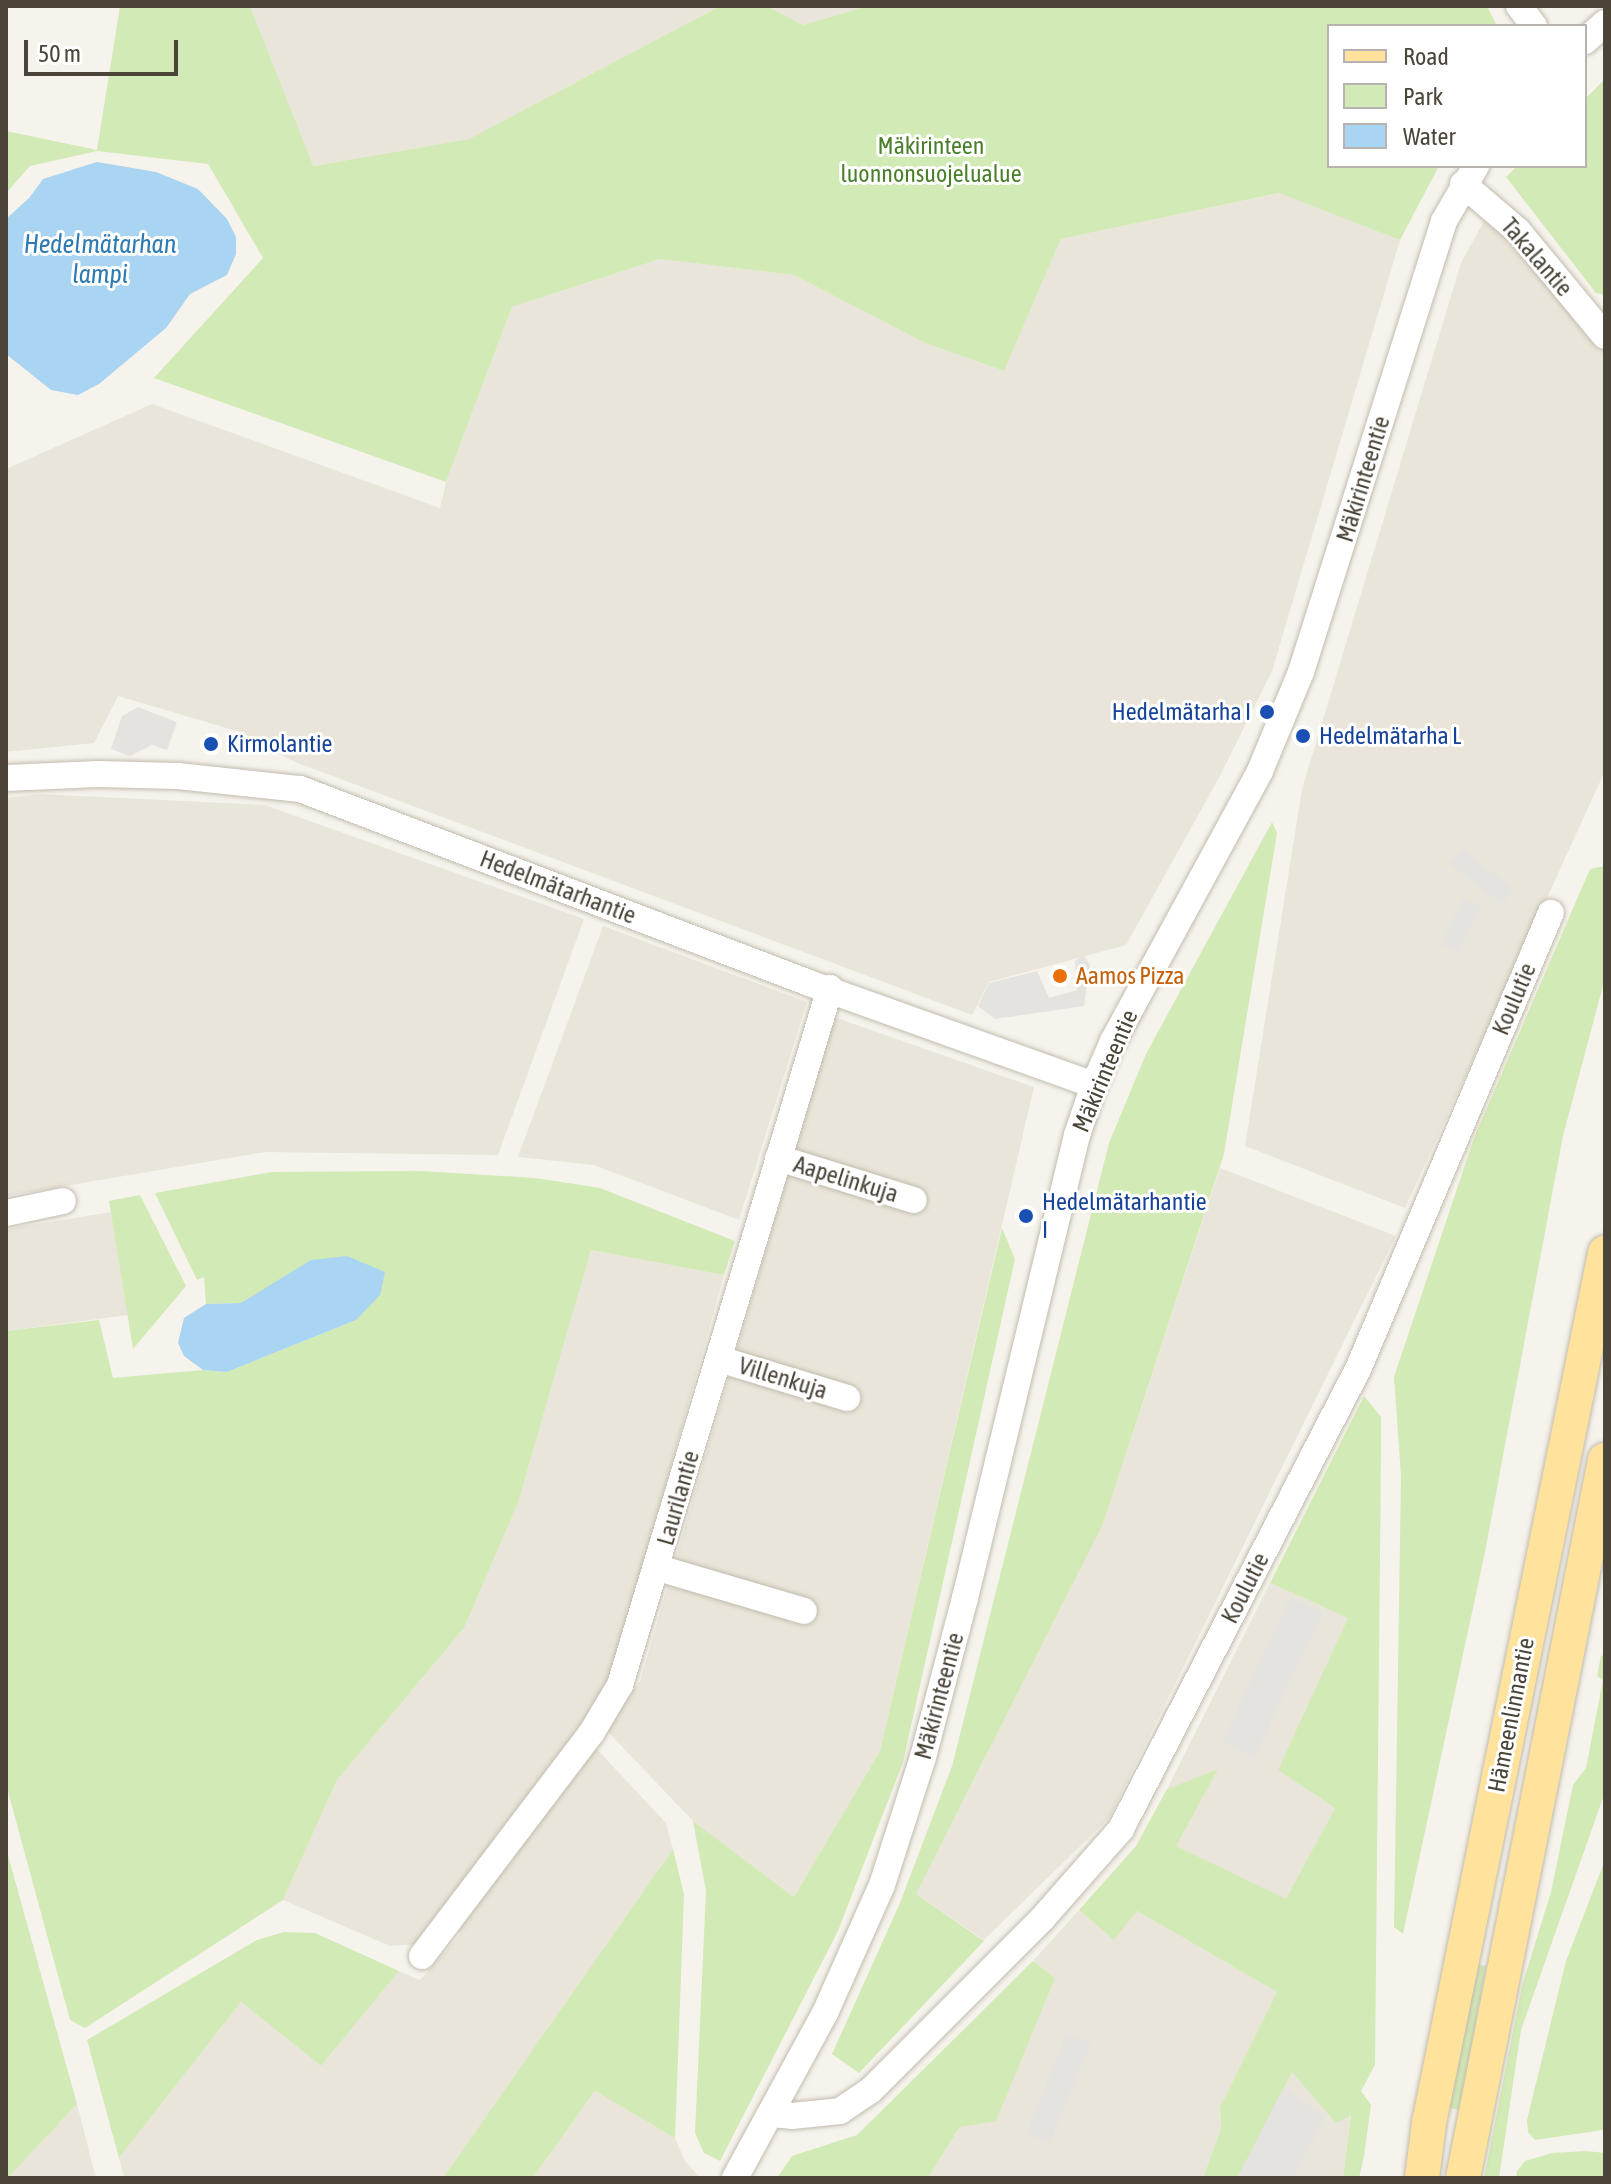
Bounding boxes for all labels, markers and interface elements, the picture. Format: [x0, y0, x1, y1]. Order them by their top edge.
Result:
scale bar [28, 24, 182, 74]
legend [1327, 24, 1587, 168]
text: 50 m [38, 40, 81, 67]
text: Road [1403, 43, 1449, 70]
text: Park [1403, 83, 1443, 110]
text: Water [1403, 123, 1456, 150]
park label: Mäkirinteen luonnonsuojelualue [840, 132, 1022, 188]
street label: Takalantie [1495, 212, 1579, 302]
water label: Hedelmätarhan lampi [24, 229, 176, 290]
street label: Mäkirinteentie [1330, 413, 1396, 545]
place label: Hedelmätarha I [1112, 698, 1251, 726]
marker: Hedelmätarha I [1258, 703, 1276, 721]
place label: Hedelmätarha L [1319, 722, 1461, 750]
marker: Hedelmätarha L [1294, 727, 1312, 745]
place label: Kirmolantie [227, 730, 332, 758]
marker: Kirmolantie [202, 735, 220, 753]
street label: Hedelmätarhantie [476, 844, 640, 930]
street label: Koulutie [1486, 959, 1542, 1039]
place label: Aamos Pizza [1076, 962, 1184, 990]
marker: Aamos Pizza [1051, 967, 1069, 985]
street label: Mäkirinteentie [1066, 1005, 1144, 1137]
street label: Aapelinkuja [790, 1150, 902, 1208]
place label: Hedelmätarhantie I [1042, 1188, 1207, 1244]
marker: Hedelmätarhantie I [1017, 1207, 1035, 1225]
street label: Villenkuja [735, 1351, 831, 1405]
street label: Laurilantie [651, 1447, 705, 1549]
street label: Koulutie [1215, 1548, 1275, 1628]
street label: Mäkirinteentie [908, 1629, 970, 1763]
street label: Hämeenlinnantie [1482, 1635, 1540, 1795]

